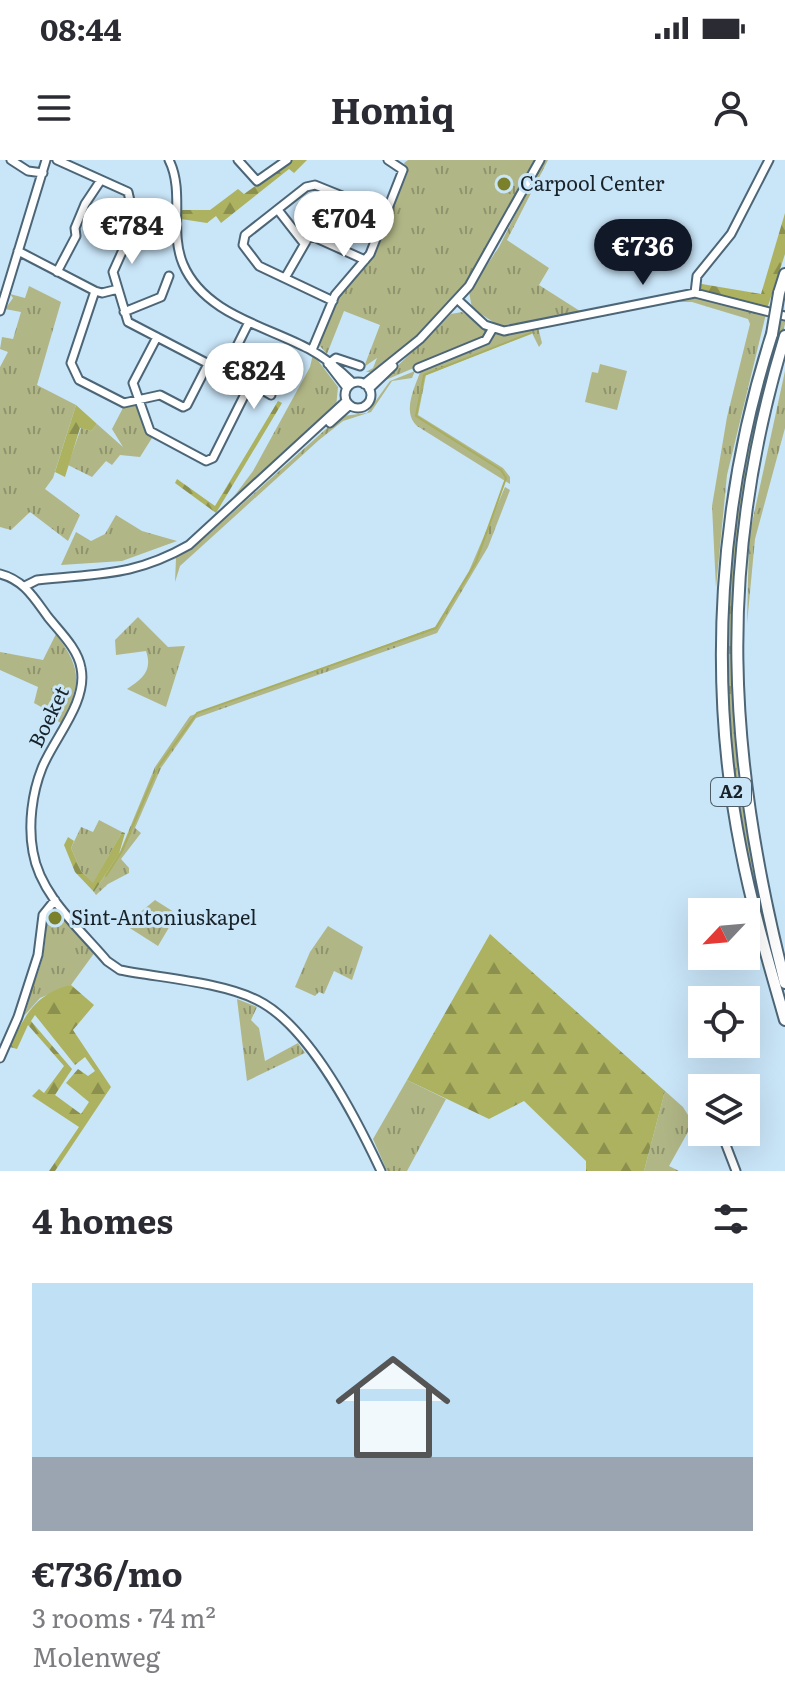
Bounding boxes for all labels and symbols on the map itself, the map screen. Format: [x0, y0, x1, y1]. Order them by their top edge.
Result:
place label: Carpool Center [520, 167, 665, 197]
marker: Carpool Center [495, 175, 513, 193]
pin: €704 [297, 191, 391, 259]
pin: €784 [85, 198, 179, 266]
pin: €736 [596, 219, 690, 287]
pin: €824 [207, 343, 301, 411]
street label: Boeket [19, 680, 75, 752]
road number: A2 [711, 778, 751, 806]
north arrow [688, 898, 760, 970]
place label: Sint-Antoniuskapel [71, 901, 257, 931]
marker: Sint-Antoniuskapel [46, 909, 64, 927]

